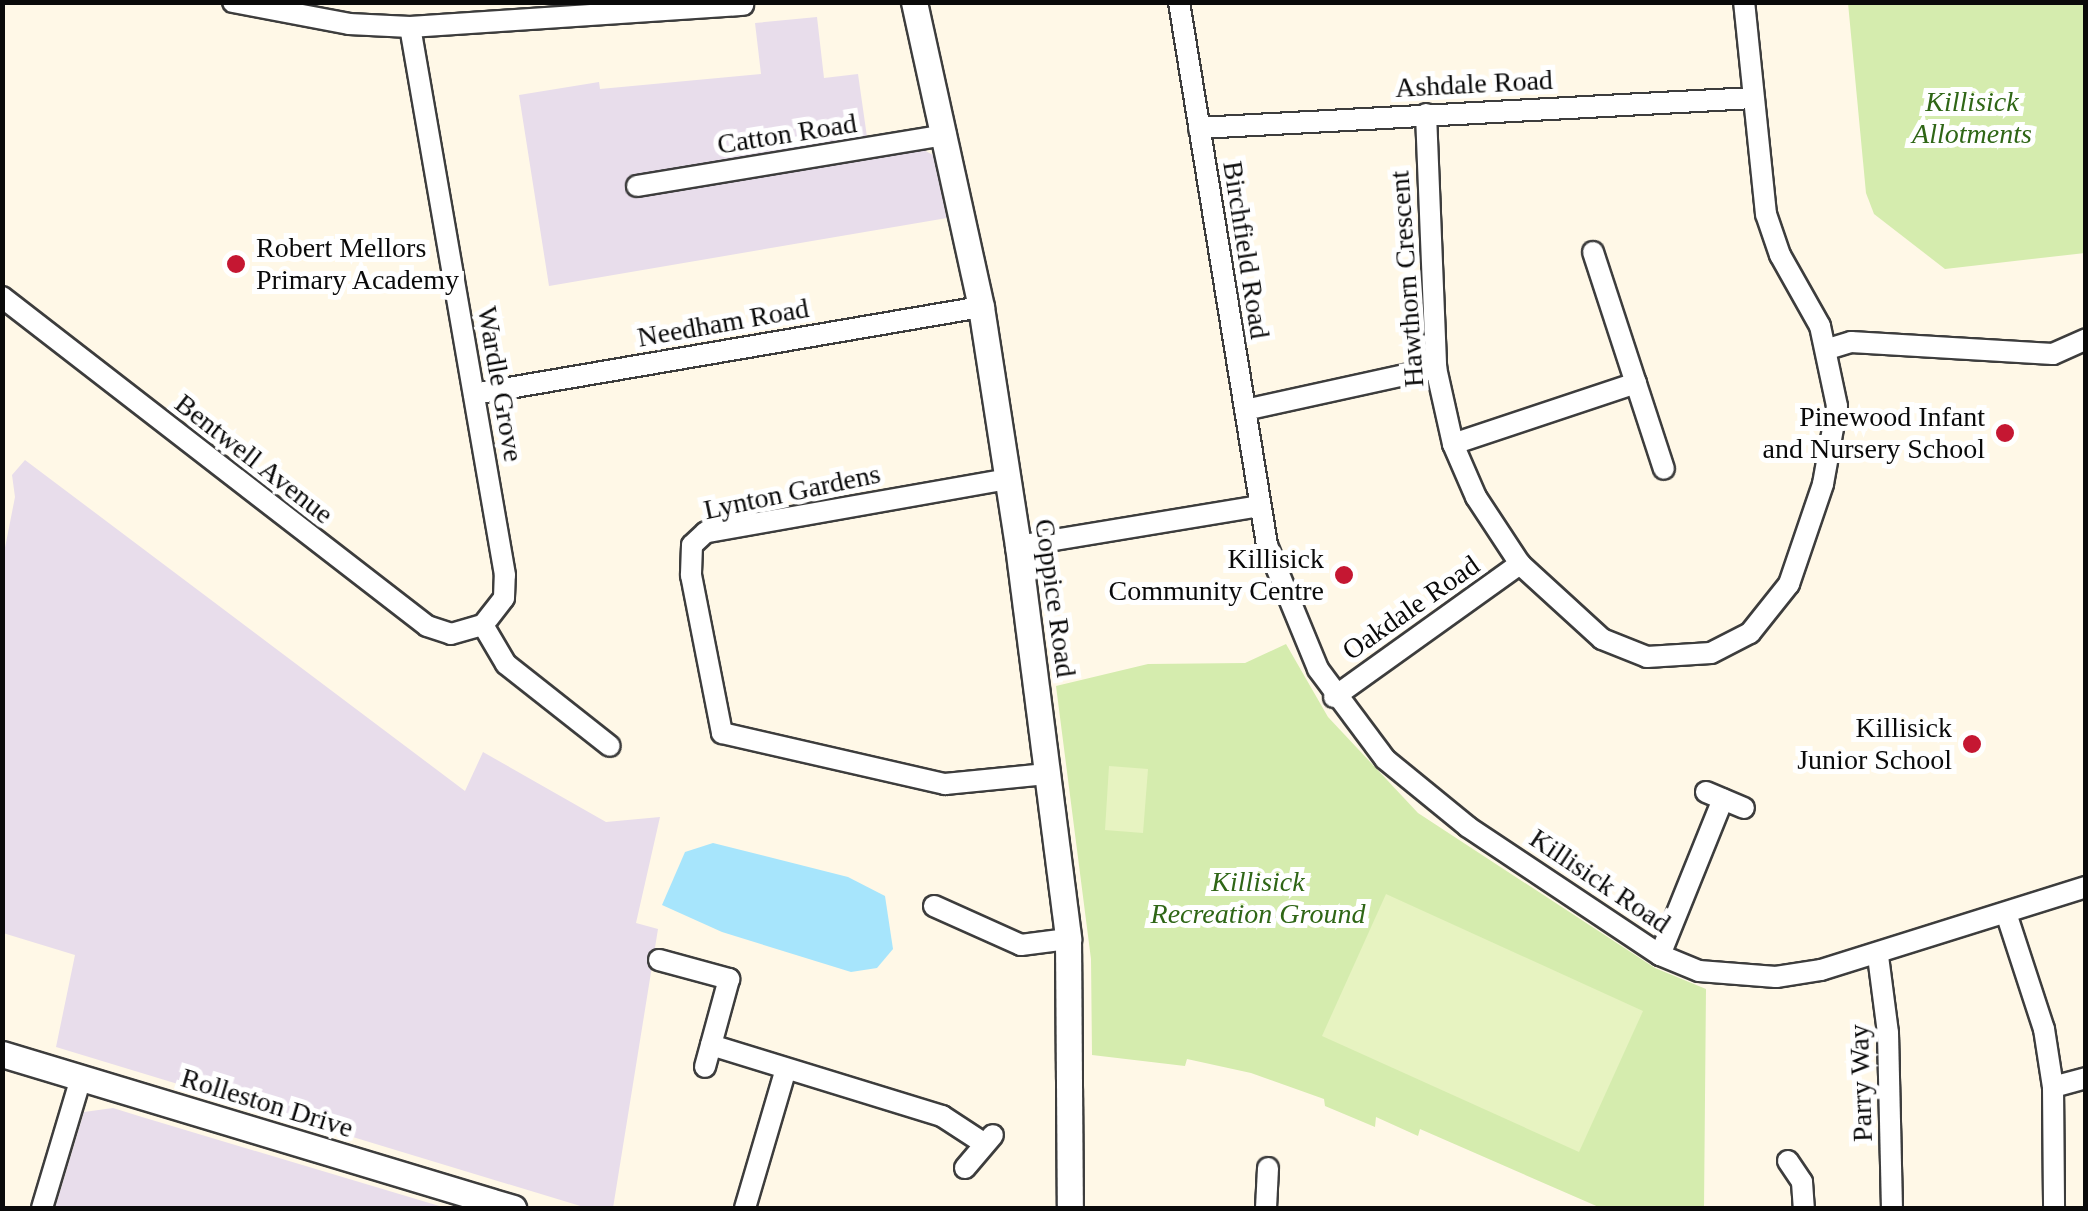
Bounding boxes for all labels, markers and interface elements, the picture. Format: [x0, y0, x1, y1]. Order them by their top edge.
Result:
street label: Ashdale Road [1394, 63, 1554, 105]
park label: Killisick Allotments [1912, 85, 2032, 151]
street label: Catton Road [715, 106, 859, 162]
street label: Birchfield Road [1215, 159, 1277, 341]
street label: Hawthorn Crescent [1383, 170, 1431, 388]
place label: Robert Mellors Primary Academy [256, 231, 460, 297]
marker: Robert Mellors Primary Academy [225, 253, 247, 275]
street label: Needham Road [635, 291, 811, 355]
street label: Wardle Grove [470, 304, 530, 464]
street label: Bentwell Avenue [168, 386, 340, 532]
place label: Pinewood Infant and Nursery School [1763, 400, 1985, 466]
marker: Pinewood Infant and Nursery School [1994, 422, 2016, 444]
street label: Lynton Gardens [701, 457, 883, 527]
street label: Coppice Road [1027, 517, 1083, 679]
place label: Killisick Community Centre [1109, 542, 1324, 608]
street label: Oakdale Road [1336, 549, 1486, 667]
marker: Killisick Community Centre [1333, 564, 1355, 586]
place label: Killisick Junior School [1797, 711, 1952, 777]
marker: Killisick Junior School [1961, 733, 1983, 755]
street label: Killisick Road [1523, 822, 1677, 940]
park label: Killisick Recreation Ground [1151, 865, 1365, 931]
street label: Parry Way [1842, 1023, 1880, 1143]
street label: Rolleston Drive [177, 1061, 357, 1145]

